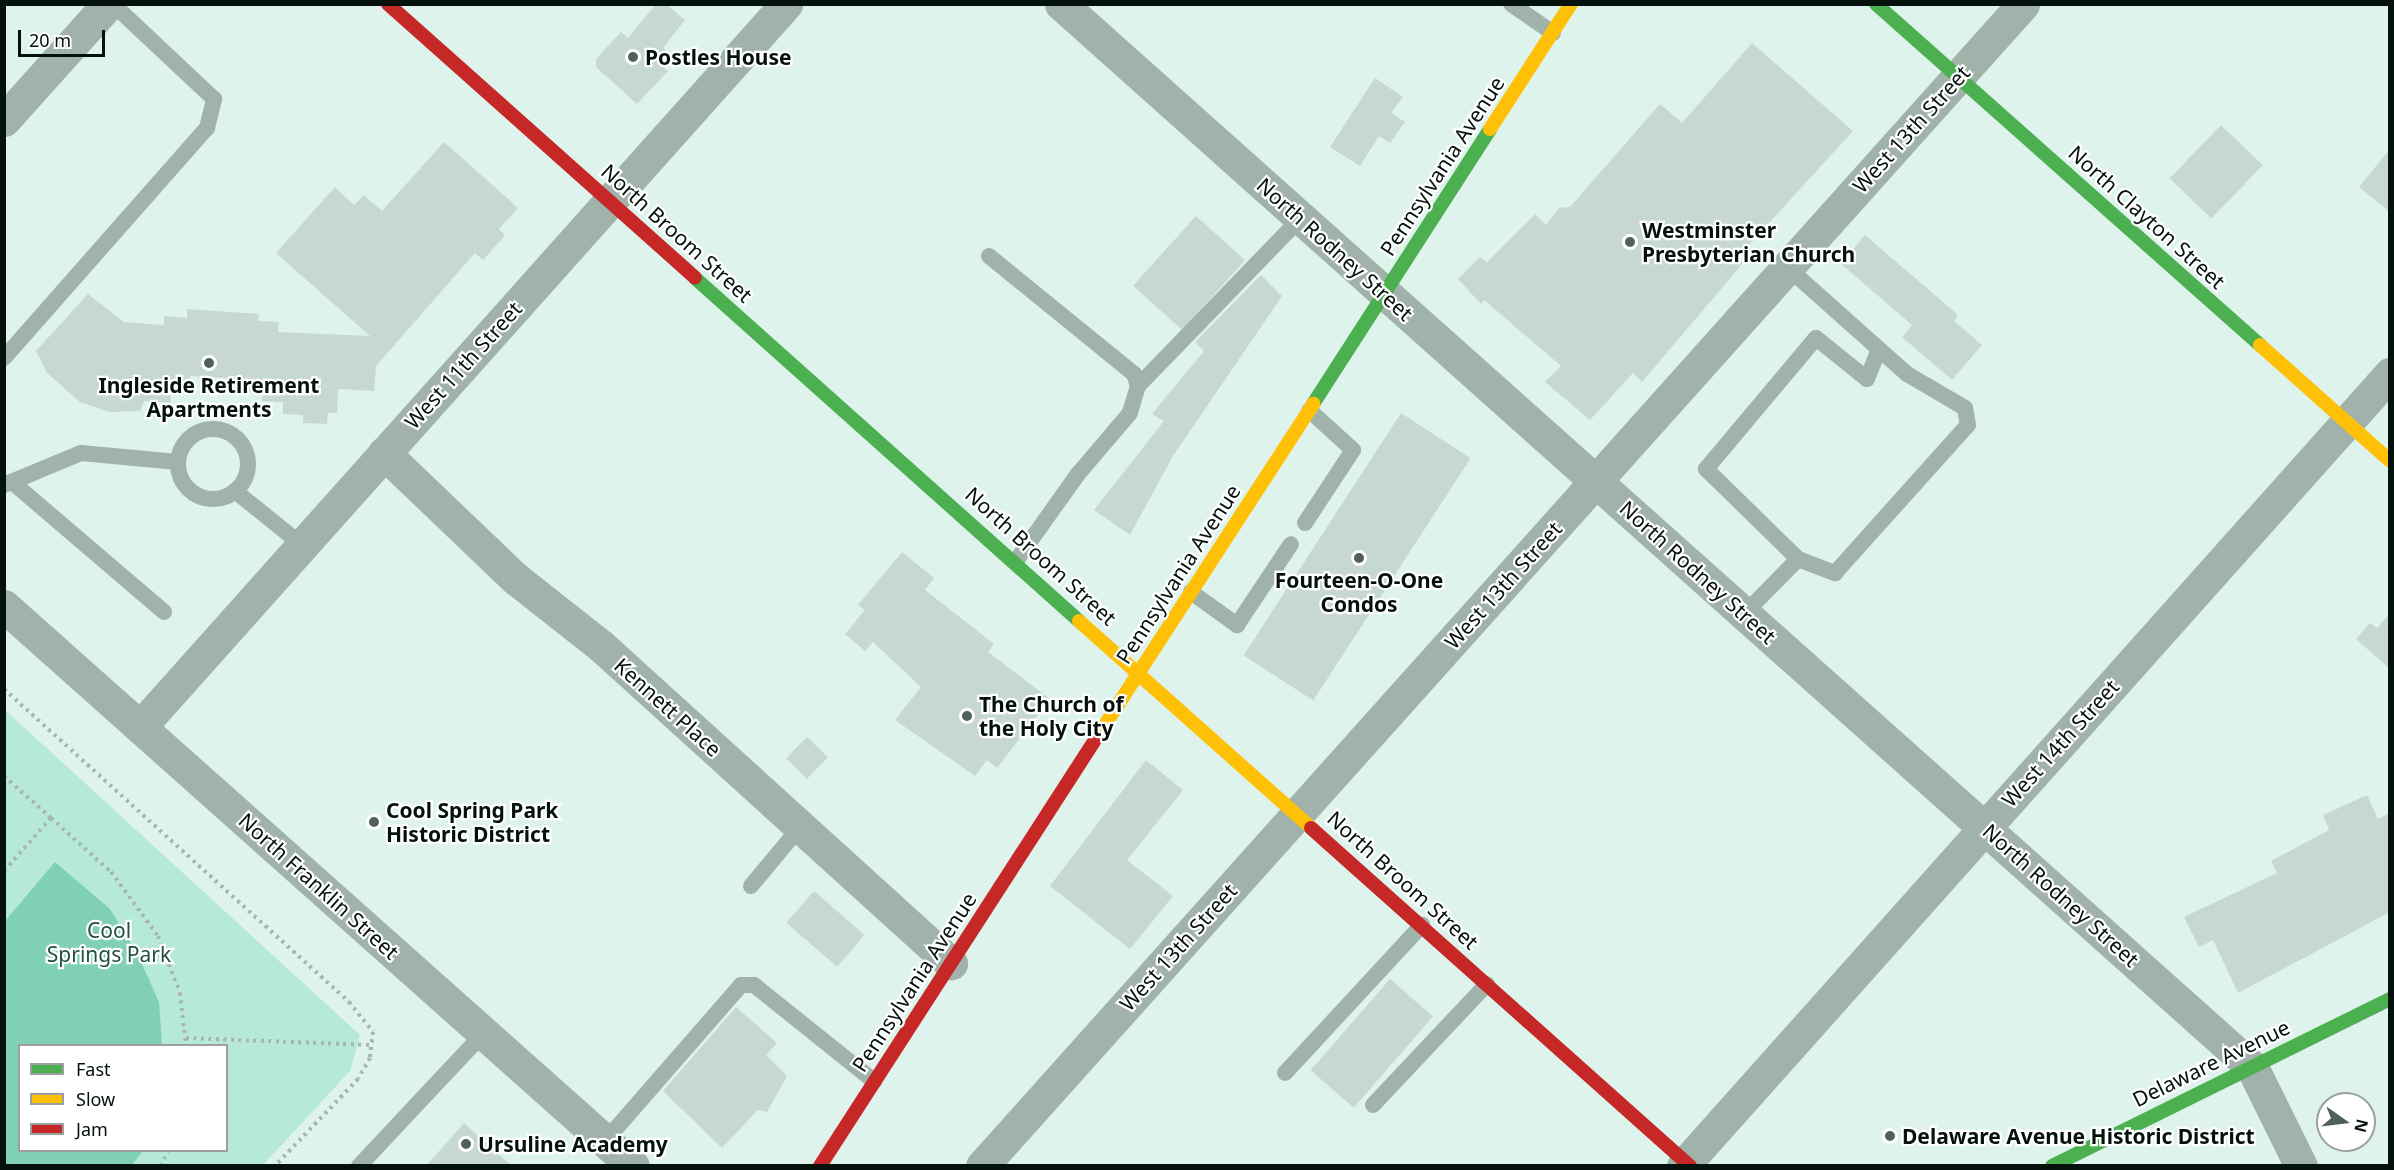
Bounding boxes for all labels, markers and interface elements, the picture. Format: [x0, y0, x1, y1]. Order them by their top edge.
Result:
scale bar [21, 18, 108, 56]
text: 20 m [29, 28, 71, 52]
place label: Postles House [645, 44, 792, 70]
marker: Postles House [626, 50, 640, 64]
street label: West 13th Street [1847, 60, 1975, 198]
street label: Pennsylvania Avenue [1375, 72, 1509, 260]
street label: North Clayton Street [2064, 140, 2230, 294]
street label: North Broom Street [596, 159, 758, 307]
street label: North Rodney Street [1252, 172, 1418, 326]
place label: Westminster Presbyterian Church [1642, 217, 1855, 267]
marker: Westminster Presbyterian Church [1623, 235, 1637, 249]
street label: West 11th Street [399, 296, 527, 434]
marker: Ingleside Retirement Apartments [202, 356, 216, 370]
place label: Ingleside Retirement Apartments [99, 372, 319, 422]
street label: Pennsylvania Avenue [1111, 480, 1245, 668]
street label: North Broom Street [960, 482, 1122, 630]
street label: North Rodney Street [1615, 495, 1781, 649]
street label: West 13th Street [1439, 516, 1567, 654]
marker: Fourteen-O-One Condos [1352, 551, 1366, 565]
place label: Fourteen-O-One Condos [1275, 567, 1443, 617]
street label: Kennett Place [609, 652, 727, 762]
street label: West 14th Street [1996, 674, 2124, 812]
place label: The Church of the Holy City [979, 691, 1124, 741]
marker: The Church of the Holy City [960, 709, 974, 723]
place label: Cool Spring Park Historic District [386, 797, 558, 847]
street label: North Broom Street [1322, 806, 1484, 954]
street label: North Franklin Street [234, 808, 404, 964]
marker: Cool Spring Park Historic District [367, 815, 381, 829]
street label: North Rodney Street [1978, 818, 2144, 972]
street label: West 13th Street [1114, 878, 1242, 1016]
street label: Pennsylvania Avenue [847, 888, 981, 1076]
park label: Cool Springs Park [47, 917, 171, 967]
street label: Delaware Avenue [2128, 1014, 2294, 1112]
legend [18, 1044, 228, 1152]
text: Fast [76, 1057, 111, 1081]
text: Slow [76, 1087, 115, 1111]
north arrow [2316, 1092, 2376, 1152]
text: Jam [76, 1117, 108, 1141]
text: N [2349, 1117, 2374, 1135]
place label: Delaware Avenue Historic District [1902, 1123, 2255, 1149]
marker: Delaware Avenue Historic District [1883, 1129, 1897, 1143]
place label: Ursuline Academy [478, 1131, 668, 1157]
marker: Ursuline Academy [459, 1137, 473, 1151]

